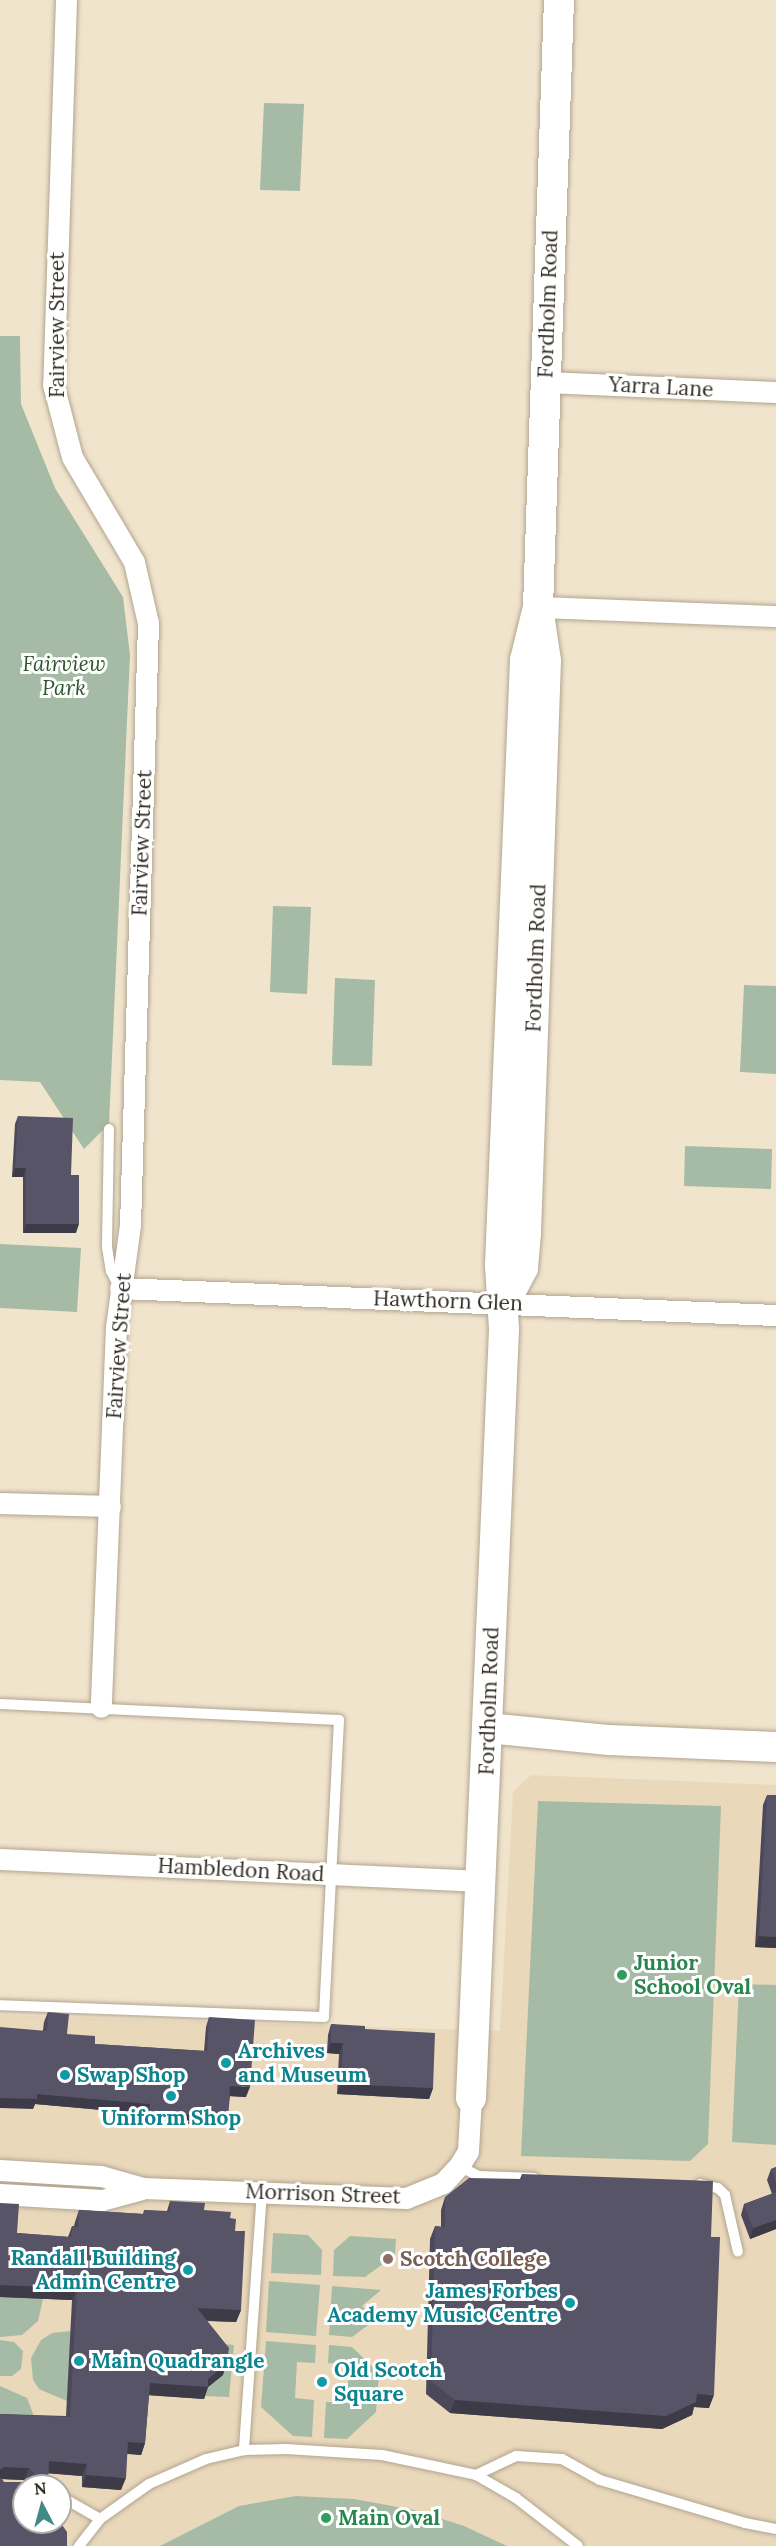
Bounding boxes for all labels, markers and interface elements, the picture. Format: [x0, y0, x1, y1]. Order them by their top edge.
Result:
street label: Fordholm Road [533, 229, 563, 379]
street label: Fairview Street [44, 252, 70, 398]
street label: Yarra Lane [608, 372, 714, 402]
park label: Fairview Park [22, 651, 106, 701]
street label: Fairview Street [127, 769, 157, 917]
street label: Fordholm Road [521, 883, 551, 1033]
street label: Fairview Street [101, 1272, 137, 1420]
street label: Hawthorn Glen [373, 1286, 523, 1316]
street label: Fordholm Road [474, 1626, 504, 1776]
street label: Hambledon Road [157, 1853, 325, 1887]
place label: Junior School Oval [634, 1950, 751, 2000]
marker: Junior School Oval [615, 1968, 629, 1982]
place label: Archives and Museum [238, 2038, 367, 2088]
marker: Archives and Museum [219, 2056, 233, 2070]
place label: Swap Shop [77, 2062, 185, 2088]
marker: Swap Shop [58, 2068, 72, 2082]
marker: Uniform Shop [164, 2089, 178, 2103]
place label: Uniform Shop [101, 2105, 241, 2131]
street label: Morrison Street [245, 2179, 401, 2209]
place label: Randall Building Admin Centre [10, 2245, 176, 2295]
place label: Scotch College [400, 2246, 547, 2272]
marker: Scotch College [381, 2252, 395, 2266]
marker: Randall Building Admin Centre [181, 2263, 195, 2277]
place label: James Forbes Academy Music Centre [327, 2278, 558, 2328]
marker: James Forbes Academy Music Centre [563, 2296, 577, 2310]
place label: Main Quadrangle [91, 2348, 265, 2374]
marker: Main Quadrangle [72, 2354, 86, 2368]
place label: Old Scotch Square [334, 2357, 442, 2407]
marker: Old Scotch Square [315, 2375, 329, 2389]
north arrow [12, 2474, 72, 2534]
text: N [33, 2477, 48, 2499]
place label: Main Oval [338, 2505, 440, 2531]
marker: Main Oval [319, 2511, 333, 2525]

